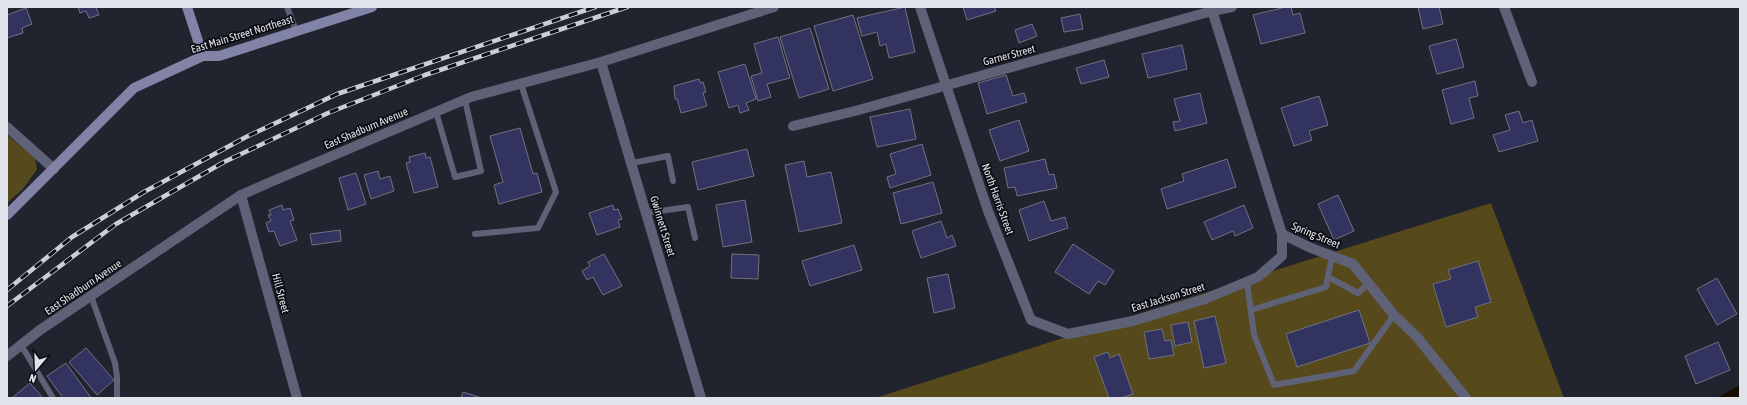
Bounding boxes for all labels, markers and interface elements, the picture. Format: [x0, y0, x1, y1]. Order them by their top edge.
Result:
street label: East Main Street Northeast [189, 13, 295, 55]
street label: Garner Street [982, 42, 1036, 68]
street label: East Shadburn Avenue [322, 105, 410, 151]
street label: North Harris Street [980, 162, 1016, 236]
street label: Gwinnett Street [648, 194, 678, 258]
street label: Spring Street [1290, 219, 1342, 251]
street label: East Shadburn Avenue [42, 257, 124, 317]
street label: Hill Street [270, 272, 292, 314]
street label: East Jackson Street [1130, 280, 1206, 314]
north arrow [16, 349, 56, 389]
text: N [28, 372, 38, 385]

